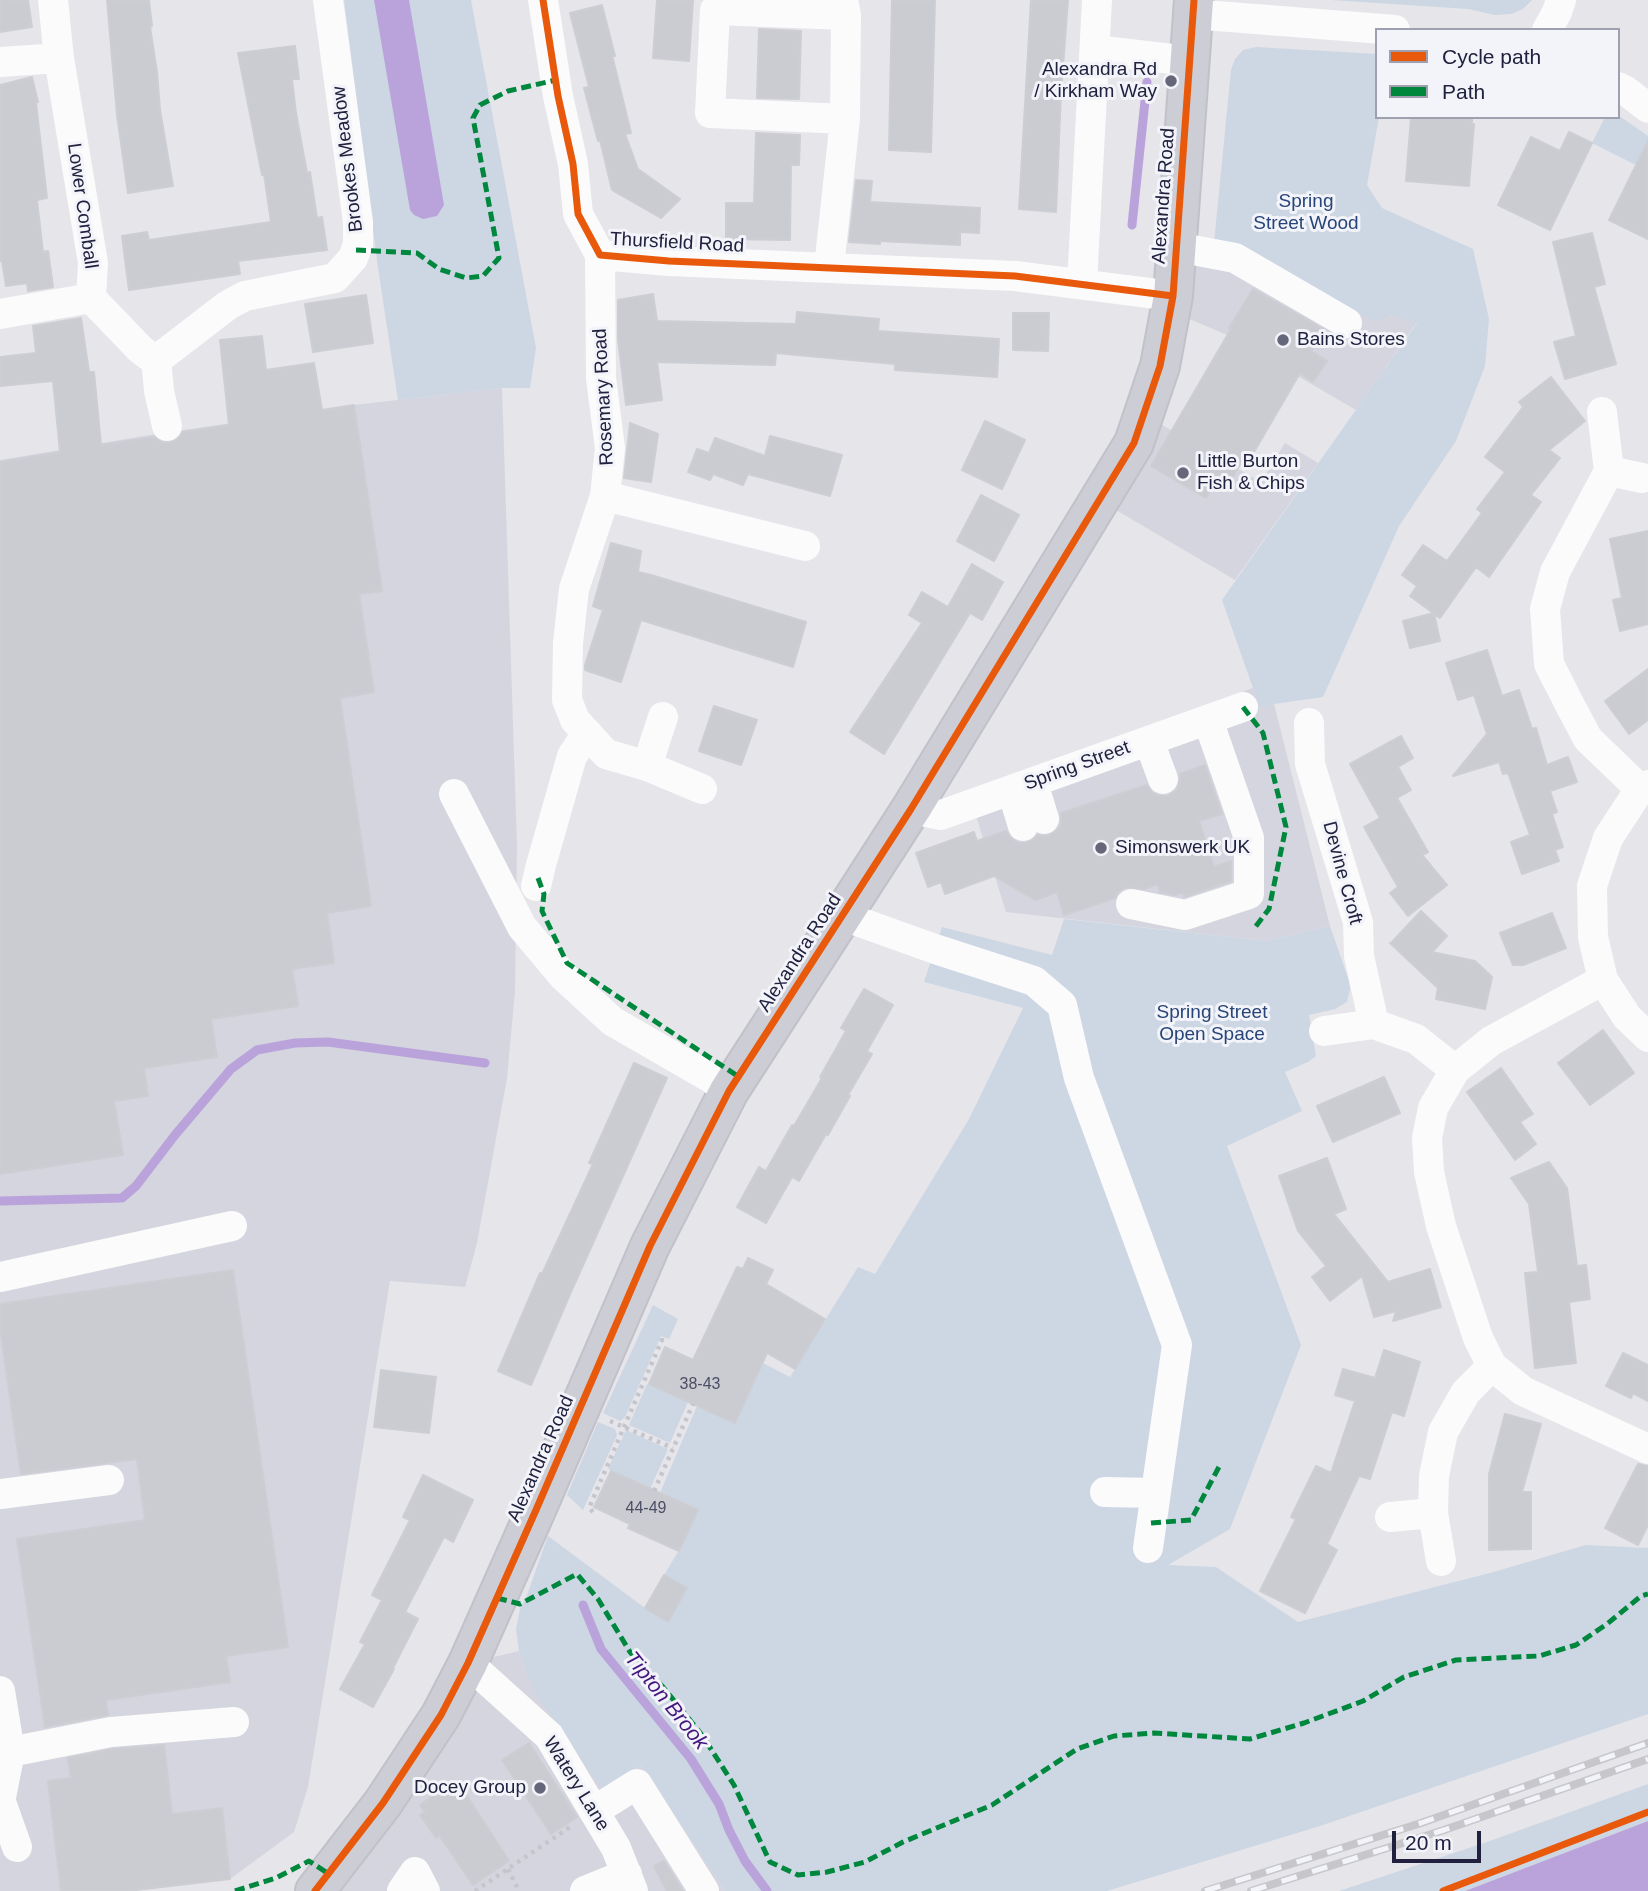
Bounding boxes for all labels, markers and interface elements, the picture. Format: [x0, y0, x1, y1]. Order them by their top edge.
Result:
legend [1375, 28, 1620, 119]
text: Cycle path [1442, 45, 1541, 68]
place label: Alexandra Rd / Kirkham Way [1034, 59, 1157, 103]
marker: Alexandra Rd / Kirkham Way [1163, 73, 1179, 89]
text: Path [1442, 80, 1485, 103]
street label: Brookes Meadow [328, 85, 368, 233]
street label: Alexandra Road [1148, 127, 1180, 265]
street label: Lower Comball [62, 142, 102, 270]
park label: Spring Street Wood [1253, 191, 1359, 235]
street label: Thursfield Road [609, 228, 745, 258]
street label: Rosemary Road [589, 328, 619, 466]
place label: Bains Stores [1297, 329, 1405, 351]
marker: Bains Stores [1275, 332, 1291, 348]
place label: Little Burton Fish & Chips [1197, 451, 1305, 495]
marker: Little Burton Fish & Chips [1175, 465, 1191, 481]
street label: Spring Street [1021, 736, 1133, 796]
street label: Devine Croft [1317, 819, 1367, 927]
place label: Simonswerk UK [1115, 837, 1250, 859]
marker: Simonswerk UK [1093, 840, 1109, 856]
street label: Alexandra Road [753, 890, 847, 1016]
park label: Spring Street Open Space [1157, 1002, 1267, 1046]
house number: 38-43 [680, 1375, 720, 1395]
street label: Alexandra Road [503, 1392, 579, 1526]
house number: 44-49 [626, 1499, 666, 1519]
water label: Tipton Brook [619, 1647, 713, 1755]
street label: Watery Lane [538, 1733, 614, 1835]
place label: Docey Group [414, 1777, 526, 1799]
marker: Docey Group [532, 1780, 548, 1796]
scale bar [1396, 1818, 1485, 1862]
text: 20 m [1405, 1831, 1452, 1854]

